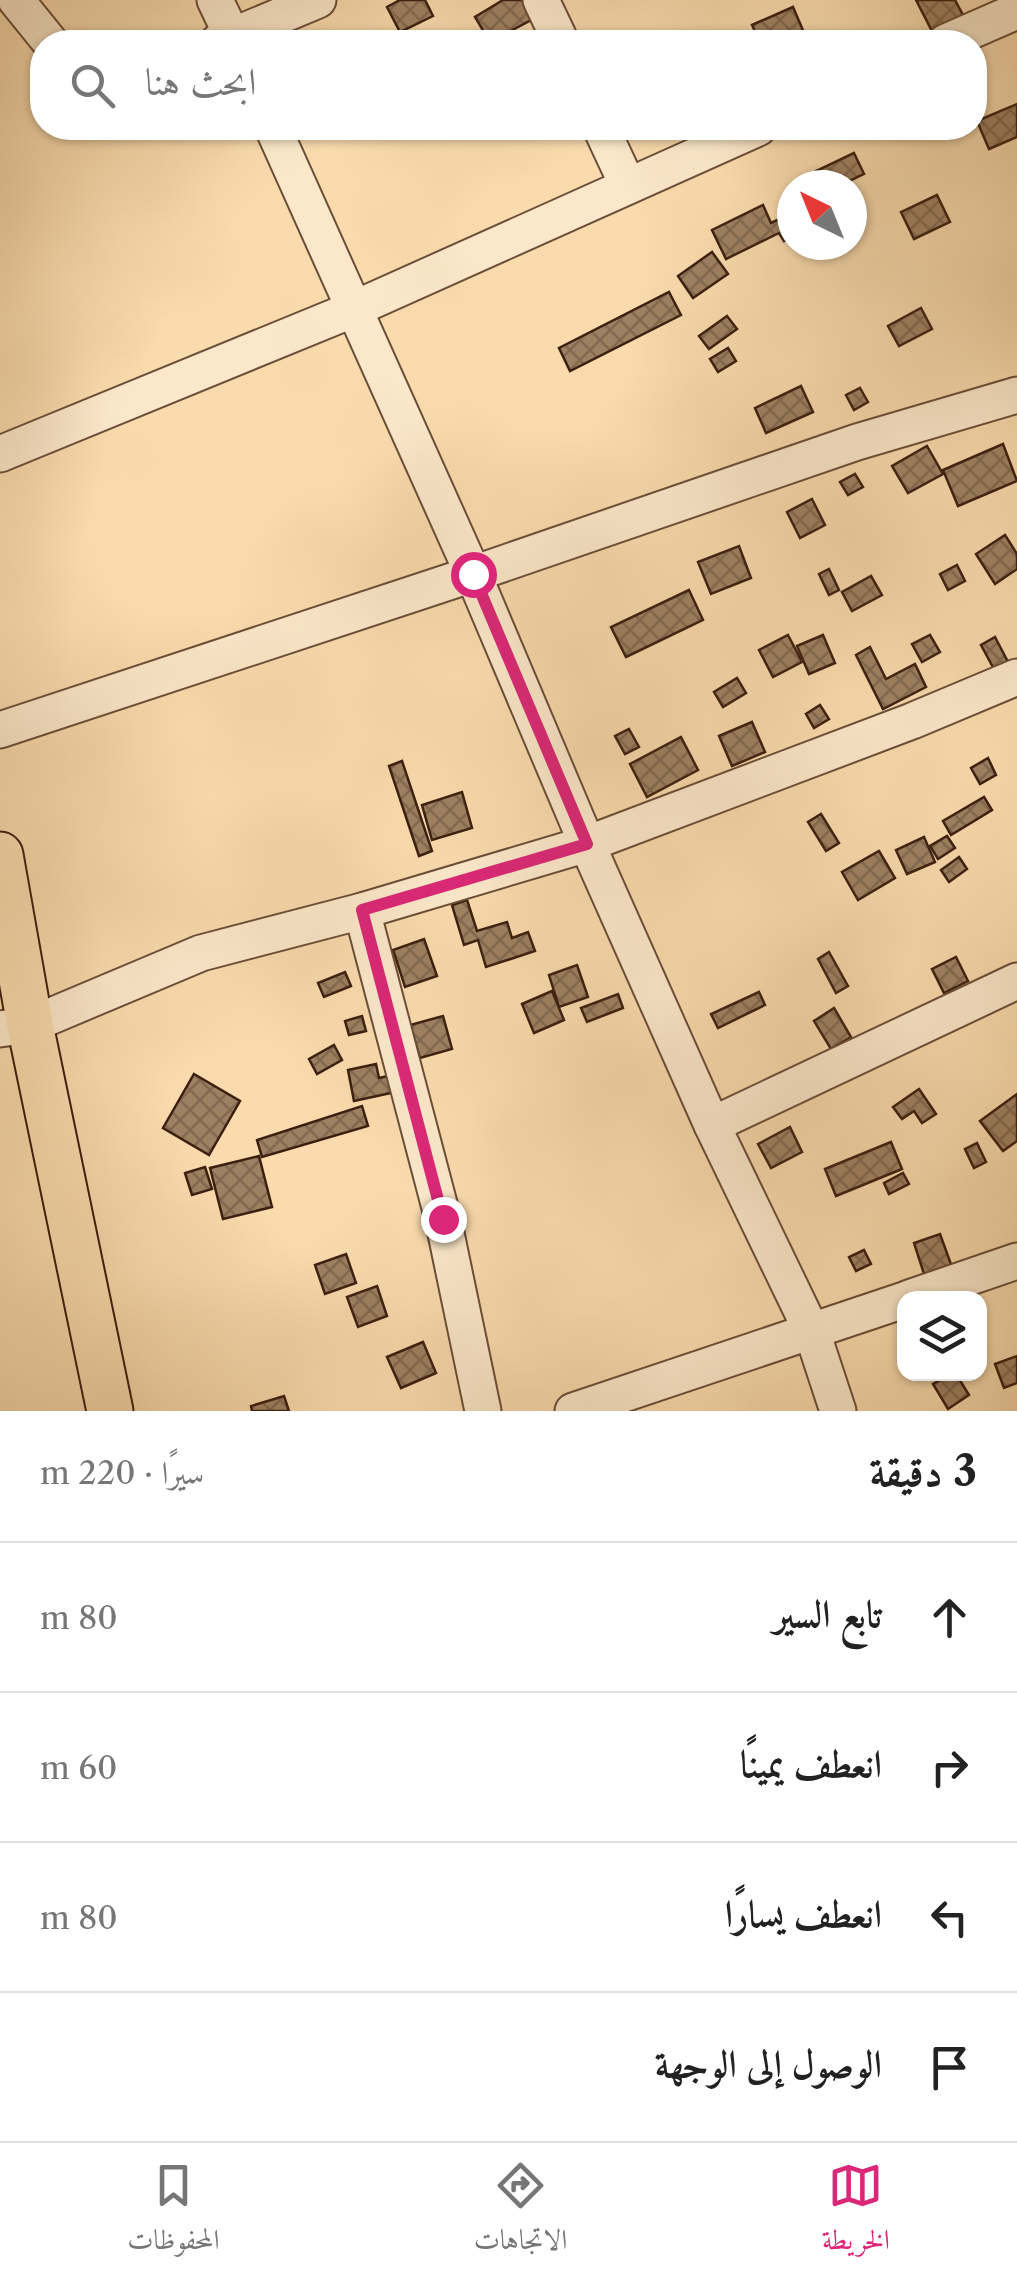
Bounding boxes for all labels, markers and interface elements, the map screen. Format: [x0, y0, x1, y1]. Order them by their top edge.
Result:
search box [30, 30, 987, 140]
icon: search [65, 58, 120, 113]
text: ابحث هنا [145, 58, 256, 105]
north arrow [777, 170, 867, 260]
route start [451, 552, 497, 598]
route end [421, 1197, 467, 1243]
map controls [897, 1291, 987, 1381]
button: layers [897, 1291, 987, 1381]
text: 3 دقيقة [869, 1445, 977, 1497]
text: سيرًا · 220 m [40, 1453, 204, 1492]
text: تابع السير [773, 1590, 882, 1637]
icon: ahead [922, 1590, 977, 1645]
text: 80 m [40, 1598, 118, 1637]
text: انعطف يمينًا [740, 1740, 882, 1787]
icon: right [922, 1740, 977, 1795]
text: 60 m [40, 1748, 117, 1787]
text: انعطف يسارًا [725, 1890, 882, 1937]
icon: left [922, 1890, 977, 1945]
text: 80 m [40, 1898, 118, 1937]
text: الوصول إلى الوجهة [655, 2040, 882, 2087]
icon: arrive [922, 2040, 977, 2095]
tab: المحفوظات [127, 2158, 219, 2267]
tab: الاتجاهات [474, 2158, 567, 2267]
tab: الخريطة [822, 2158, 890, 2267]

